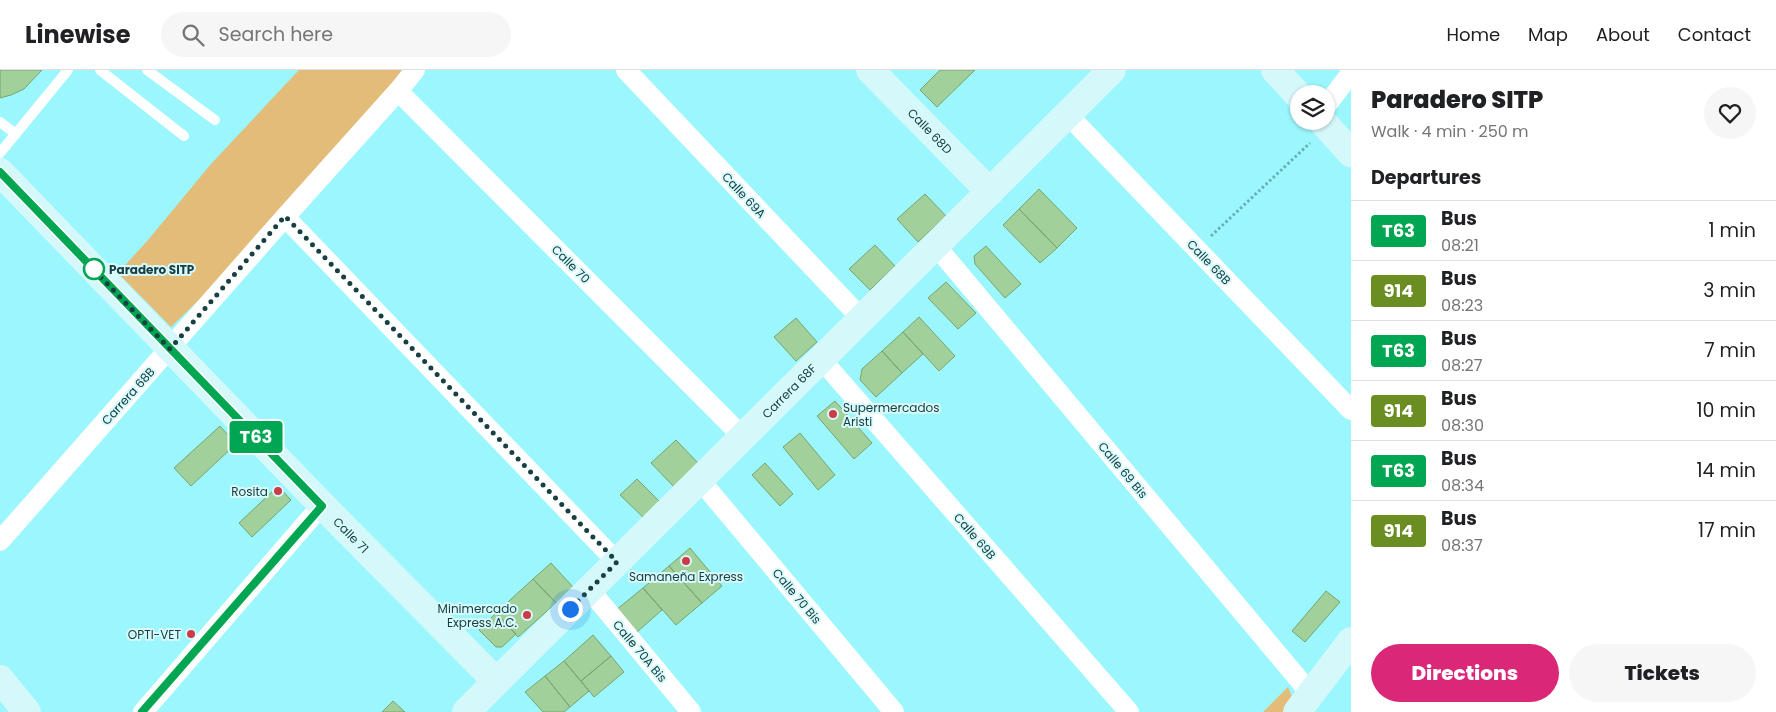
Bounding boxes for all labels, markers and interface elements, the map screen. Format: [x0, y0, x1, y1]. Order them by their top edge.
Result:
search box [161, 12, 511, 57]
text: Linewise [25, 18, 131, 51]
icon: search [179, 21, 207, 49]
text: Search here [219, 21, 333, 48]
text: Home [1446, 22, 1500, 47]
text: Map [1528, 22, 1568, 47]
text: About [1596, 22, 1650, 47]
text: Contact [1678, 22, 1751, 47]
text: Paradero SITP [1371, 83, 1543, 116]
map controls [1290, 85, 1335, 130]
button: layers [1290, 85, 1335, 130]
button: heart [1704, 87, 1756, 139]
street label: Calle 68D [904, 104, 956, 158]
text: Walk · 4 min · 250 m [1371, 120, 1529, 143]
text: Departures [1371, 164, 1481, 191]
street label: Calle 69A [718, 168, 770, 222]
text: Bus [1441, 205, 1477, 232]
text: 1 min [1708, 217, 1756, 244]
text: T63 [1382, 218, 1415, 243]
text: 08:21 [1441, 234, 1479, 257]
street label: Calle 68B [1183, 236, 1235, 288]
street label: Calle 70 [548, 241, 594, 287]
marker: Paradero SITP [83, 258, 105, 280]
place label: Paradero SITP [109, 261, 195, 278]
text: Bus [1441, 265, 1477, 292]
text: 3 min [1703, 277, 1756, 304]
text: 914 [1383, 278, 1414, 303]
text: 08:23 [1441, 294, 1483, 317]
text: Bus [1441, 325, 1477, 352]
text: 7 min [1704, 337, 1756, 364]
text: T63 [1382, 338, 1415, 363]
text: 08:27 [1441, 354, 1483, 377]
street label: Carrera 68F [758, 360, 820, 422]
street label: Carrera 68B [98, 364, 158, 428]
text: Bus [1441, 385, 1477, 412]
text: 10 min [1697, 397, 1756, 424]
text: 914 [1383, 398, 1414, 423]
place label: Supermercados Aristi [843, 399, 939, 430]
marker: Supermercados Aristi [827, 408, 839, 420]
text: 08:30 [1441, 414, 1484, 437]
line badge: T63 [227, 421, 285, 453]
text: T63 [240, 424, 273, 449]
street label: Calle 69 Bis [1094, 438, 1152, 502]
text: Bus [1441, 445, 1477, 472]
text: 14 min [1696, 457, 1756, 484]
text: T63 [1382, 458, 1415, 483]
text: 08:34 [1441, 474, 1484, 497]
place label: Rosita [231, 483, 268, 500]
marker: Rosita [272, 485, 284, 497]
text: Bus [1441, 505, 1477, 532]
street label: Calle 69B [950, 509, 1000, 563]
street label: Calle 71 [329, 513, 373, 557]
text: 17 min [1698, 517, 1756, 544]
text: 914 [1383, 518, 1414, 543]
text: 08:37 [1441, 534, 1483, 557]
marker: Samaneña Express [680, 555, 692, 567]
street label: Calle 70 Bis [769, 565, 825, 627]
place label: Samaneña Express [629, 568, 743, 585]
your location [558, 597, 583, 622]
place label: Minimercado Express A.C. [438, 600, 517, 631]
marker: Minimercado Express A.C. [521, 609, 533, 621]
street label: Calle 70A Bis [609, 616, 671, 686]
place label: OPTI-VET [128, 626, 182, 643]
marker: OPTI-VET [185, 628, 197, 640]
button: Directions [1371, 644, 1559, 702]
button: Tickets [1569, 644, 1756, 702]

